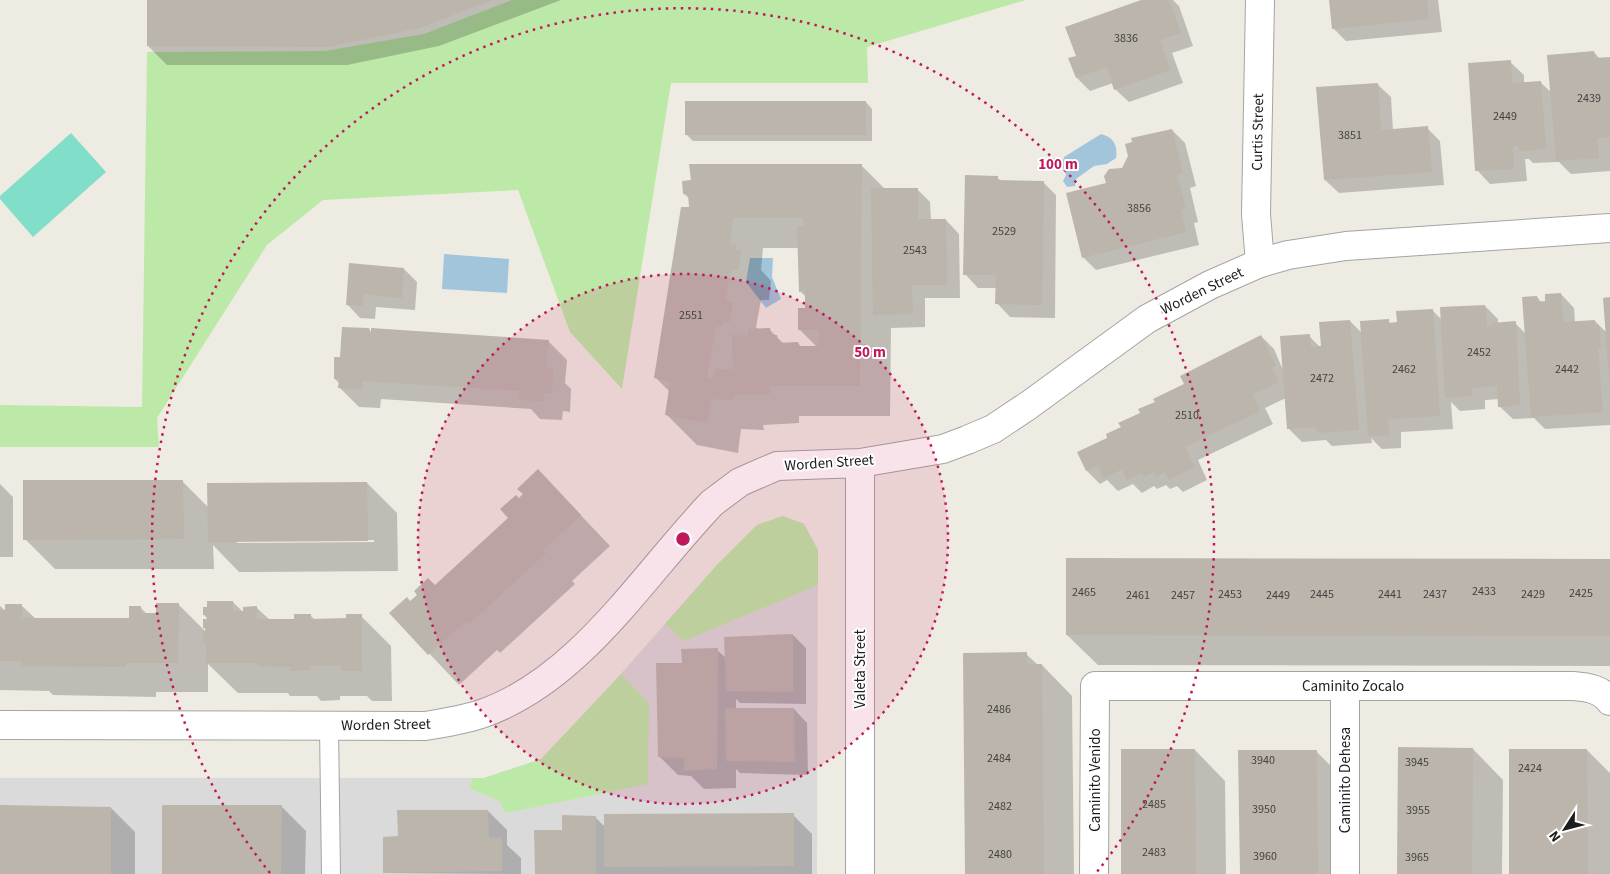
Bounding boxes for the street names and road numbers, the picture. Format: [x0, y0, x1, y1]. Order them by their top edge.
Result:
street label: Curtis Street [1247, 93, 1269, 171]
street label: Worden Street [1157, 262, 1247, 320]
street label: Worden Street [784, 449, 874, 477]
street label: Valeta Street [850, 630, 871, 708]
street label: Caminito Zocalo [1302, 676, 1404, 697]
street label: Worden Street [341, 714, 431, 736]
street label: Caminito Dehesa [1335, 727, 1356, 833]
street label: Caminito Venido [1085, 728, 1106, 832]

